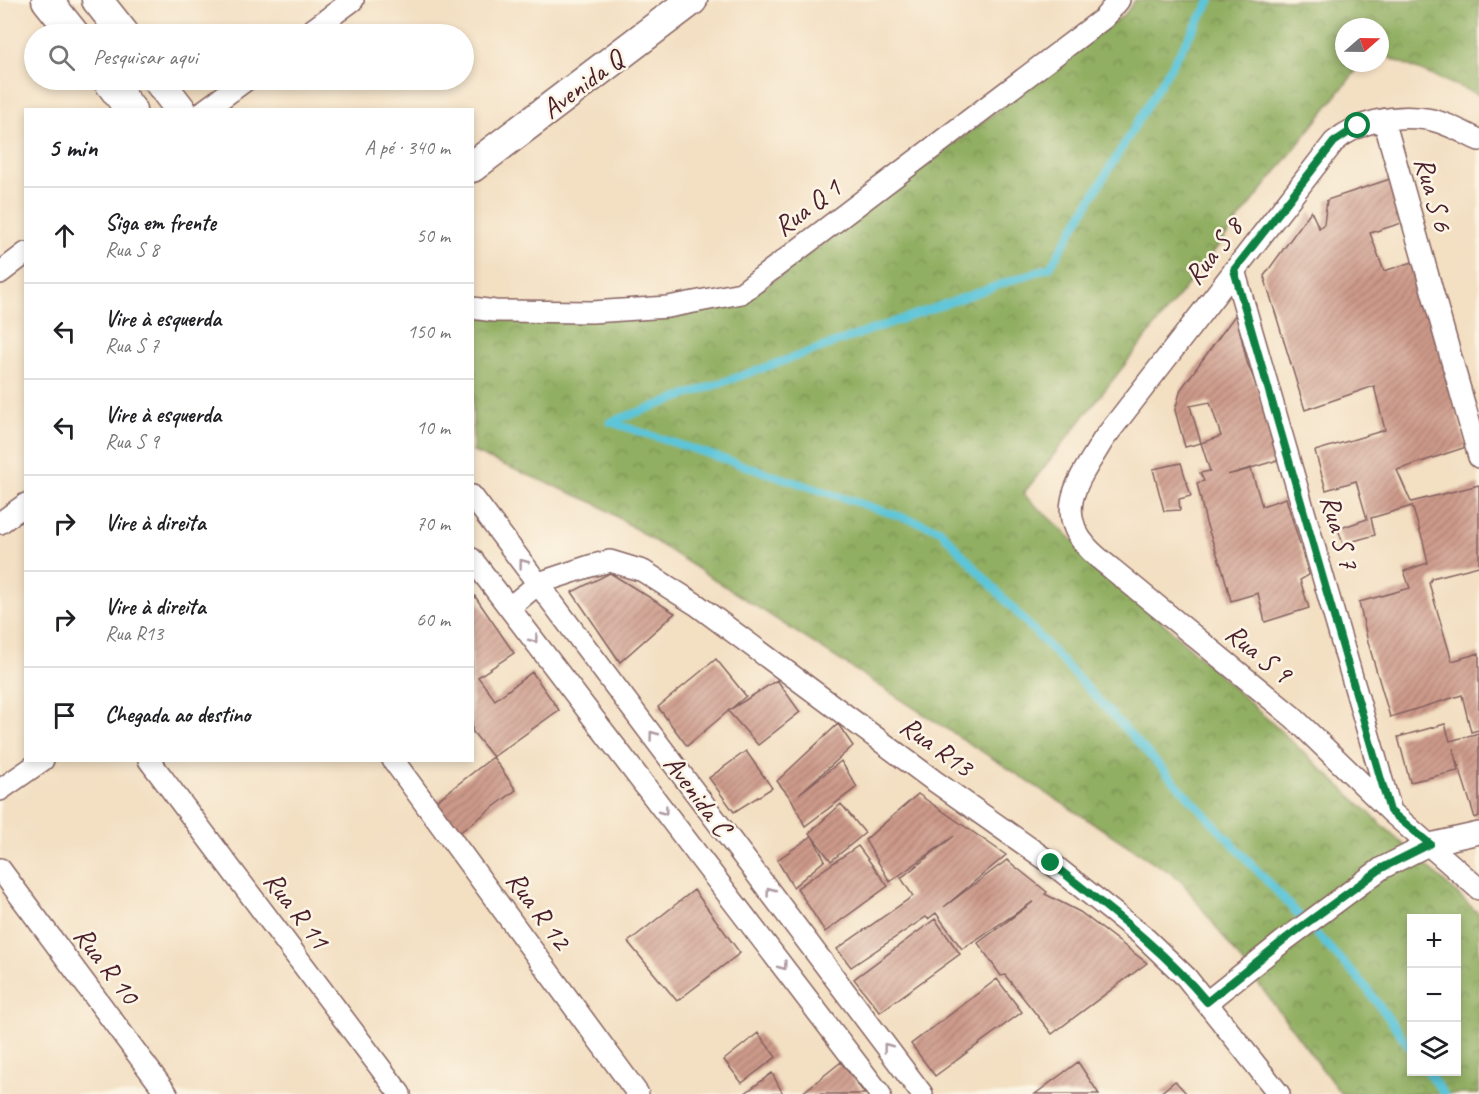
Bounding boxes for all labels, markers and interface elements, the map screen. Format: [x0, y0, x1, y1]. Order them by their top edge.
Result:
north arrow [1335, 18, 1389, 72]
search box [24, 24, 474, 90]
street label: Avenida Q [534, 40, 632, 126]
icon: search [45, 41, 78, 74]
text: Pesquisar aqui [93, 43, 198, 71]
route start [1344, 112, 1370, 138]
text: 5 min [48, 131, 97, 164]
text: A pé · 340 m [365, 135, 450, 160]
street label: Rua S 6 [1407, 153, 1462, 236]
street label: Rua Q 1 [766, 169, 849, 244]
text: Siga em frente [105, 209, 216, 237]
street label: Rua S 8 [1176, 209, 1252, 292]
icon: ahead [48, 219, 81, 252]
text: 50 m [416, 223, 450, 248]
text: Rua S 8 [105, 237, 159, 262]
text: Vire à esquerda [105, 305, 221, 333]
icon: left [48, 315, 81, 348]
text: 150 m [407, 319, 450, 344]
text: Rua S 7 [105, 333, 159, 358]
text: Vire à esquerda [105, 401, 221, 429]
icon: left [48, 411, 81, 444]
text: 10 m [416, 415, 450, 440]
text: Rua S 9 [105, 429, 159, 454]
street label: Rua S 7 [1313, 491, 1368, 574]
icon: right [48, 507, 81, 540]
text: Vire à direita [105, 509, 205, 537]
text: 70 m [416, 511, 450, 536]
one-way arrow [520, 558, 531, 569]
text: Vire à direita [105, 593, 205, 621]
icon: right [48, 603, 81, 636]
text: 60 m [416, 607, 450, 632]
street label: Rua S 9 [1219, 616, 1301, 692]
text: Rua R13 [105, 621, 163, 646]
one-way arrow [526, 632, 537, 643]
icon: arrive [48, 699, 81, 732]
text: Chegada ao destino [105, 701, 250, 729]
street label: Rua R13 [894, 708, 982, 786]
one-way arrow [650, 731, 661, 742]
street label: Avenida C [656, 747, 742, 845]
one-way arrow [657, 804, 668, 815]
route end [1037, 849, 1063, 875]
street label: Rua R 11 [256, 864, 338, 957]
street label: Rua R 12 [499, 864, 581, 958]
one-way arrow [767, 887, 778, 898]
map controls [1407, 914, 1461, 1076]
button: + [1407, 914, 1461, 968]
street label: Rua R 10 [66, 919, 149, 1013]
one-way arrow [775, 959, 786, 970]
button: − [1407, 968, 1461, 1022]
button: layers [1407, 1022, 1461, 1076]
one-way arrow [884, 1043, 895, 1054]

